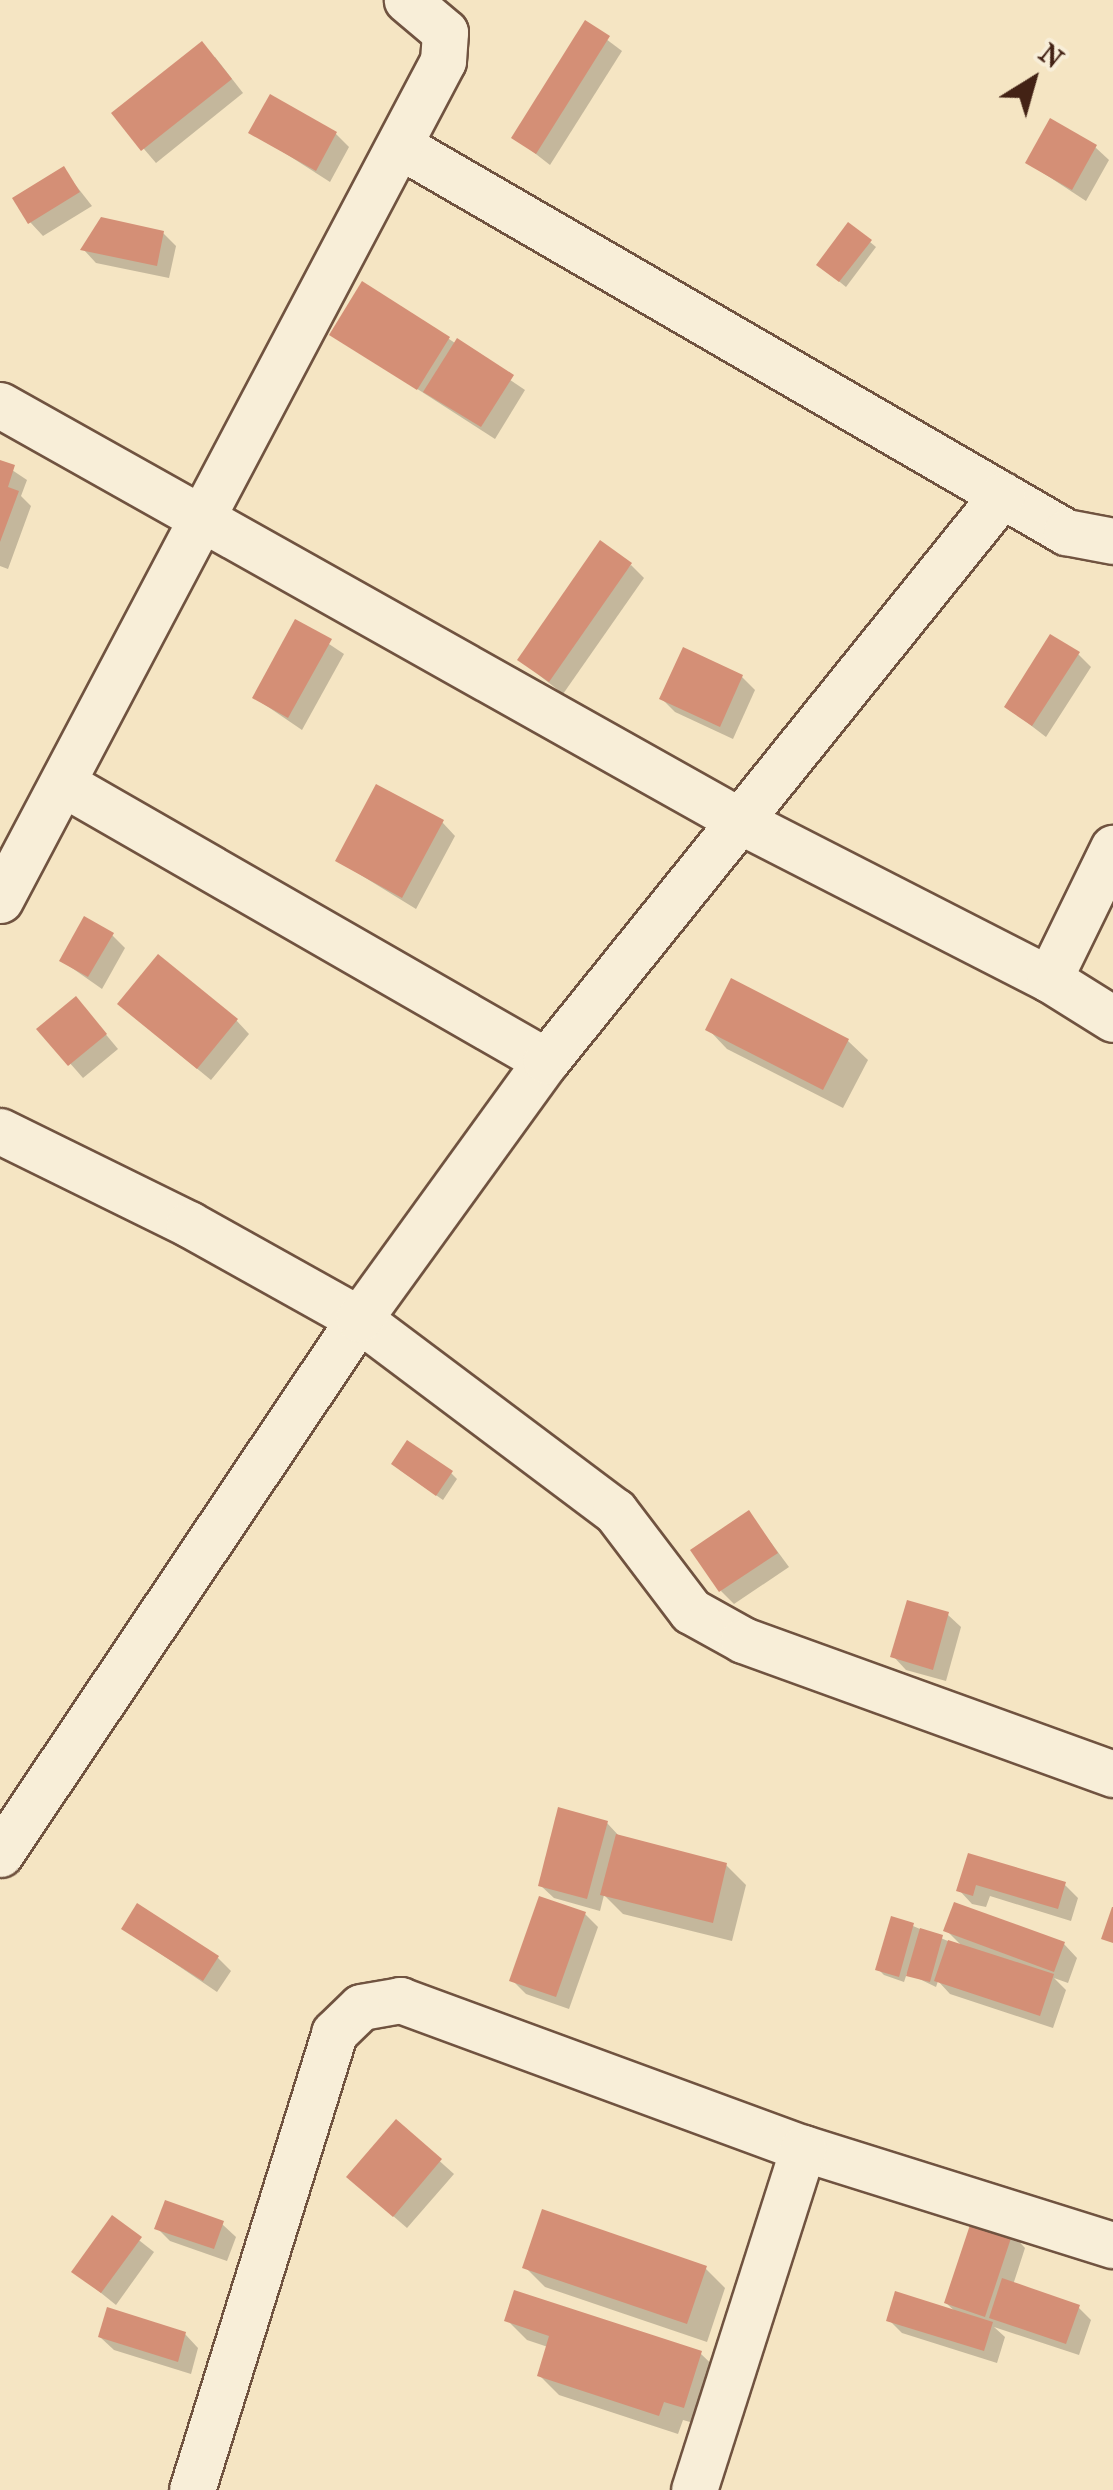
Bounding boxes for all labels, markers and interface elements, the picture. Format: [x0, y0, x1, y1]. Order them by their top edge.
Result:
north arrow [983, 30, 1083, 130]
text: N [1033, 36, 1070, 75]

